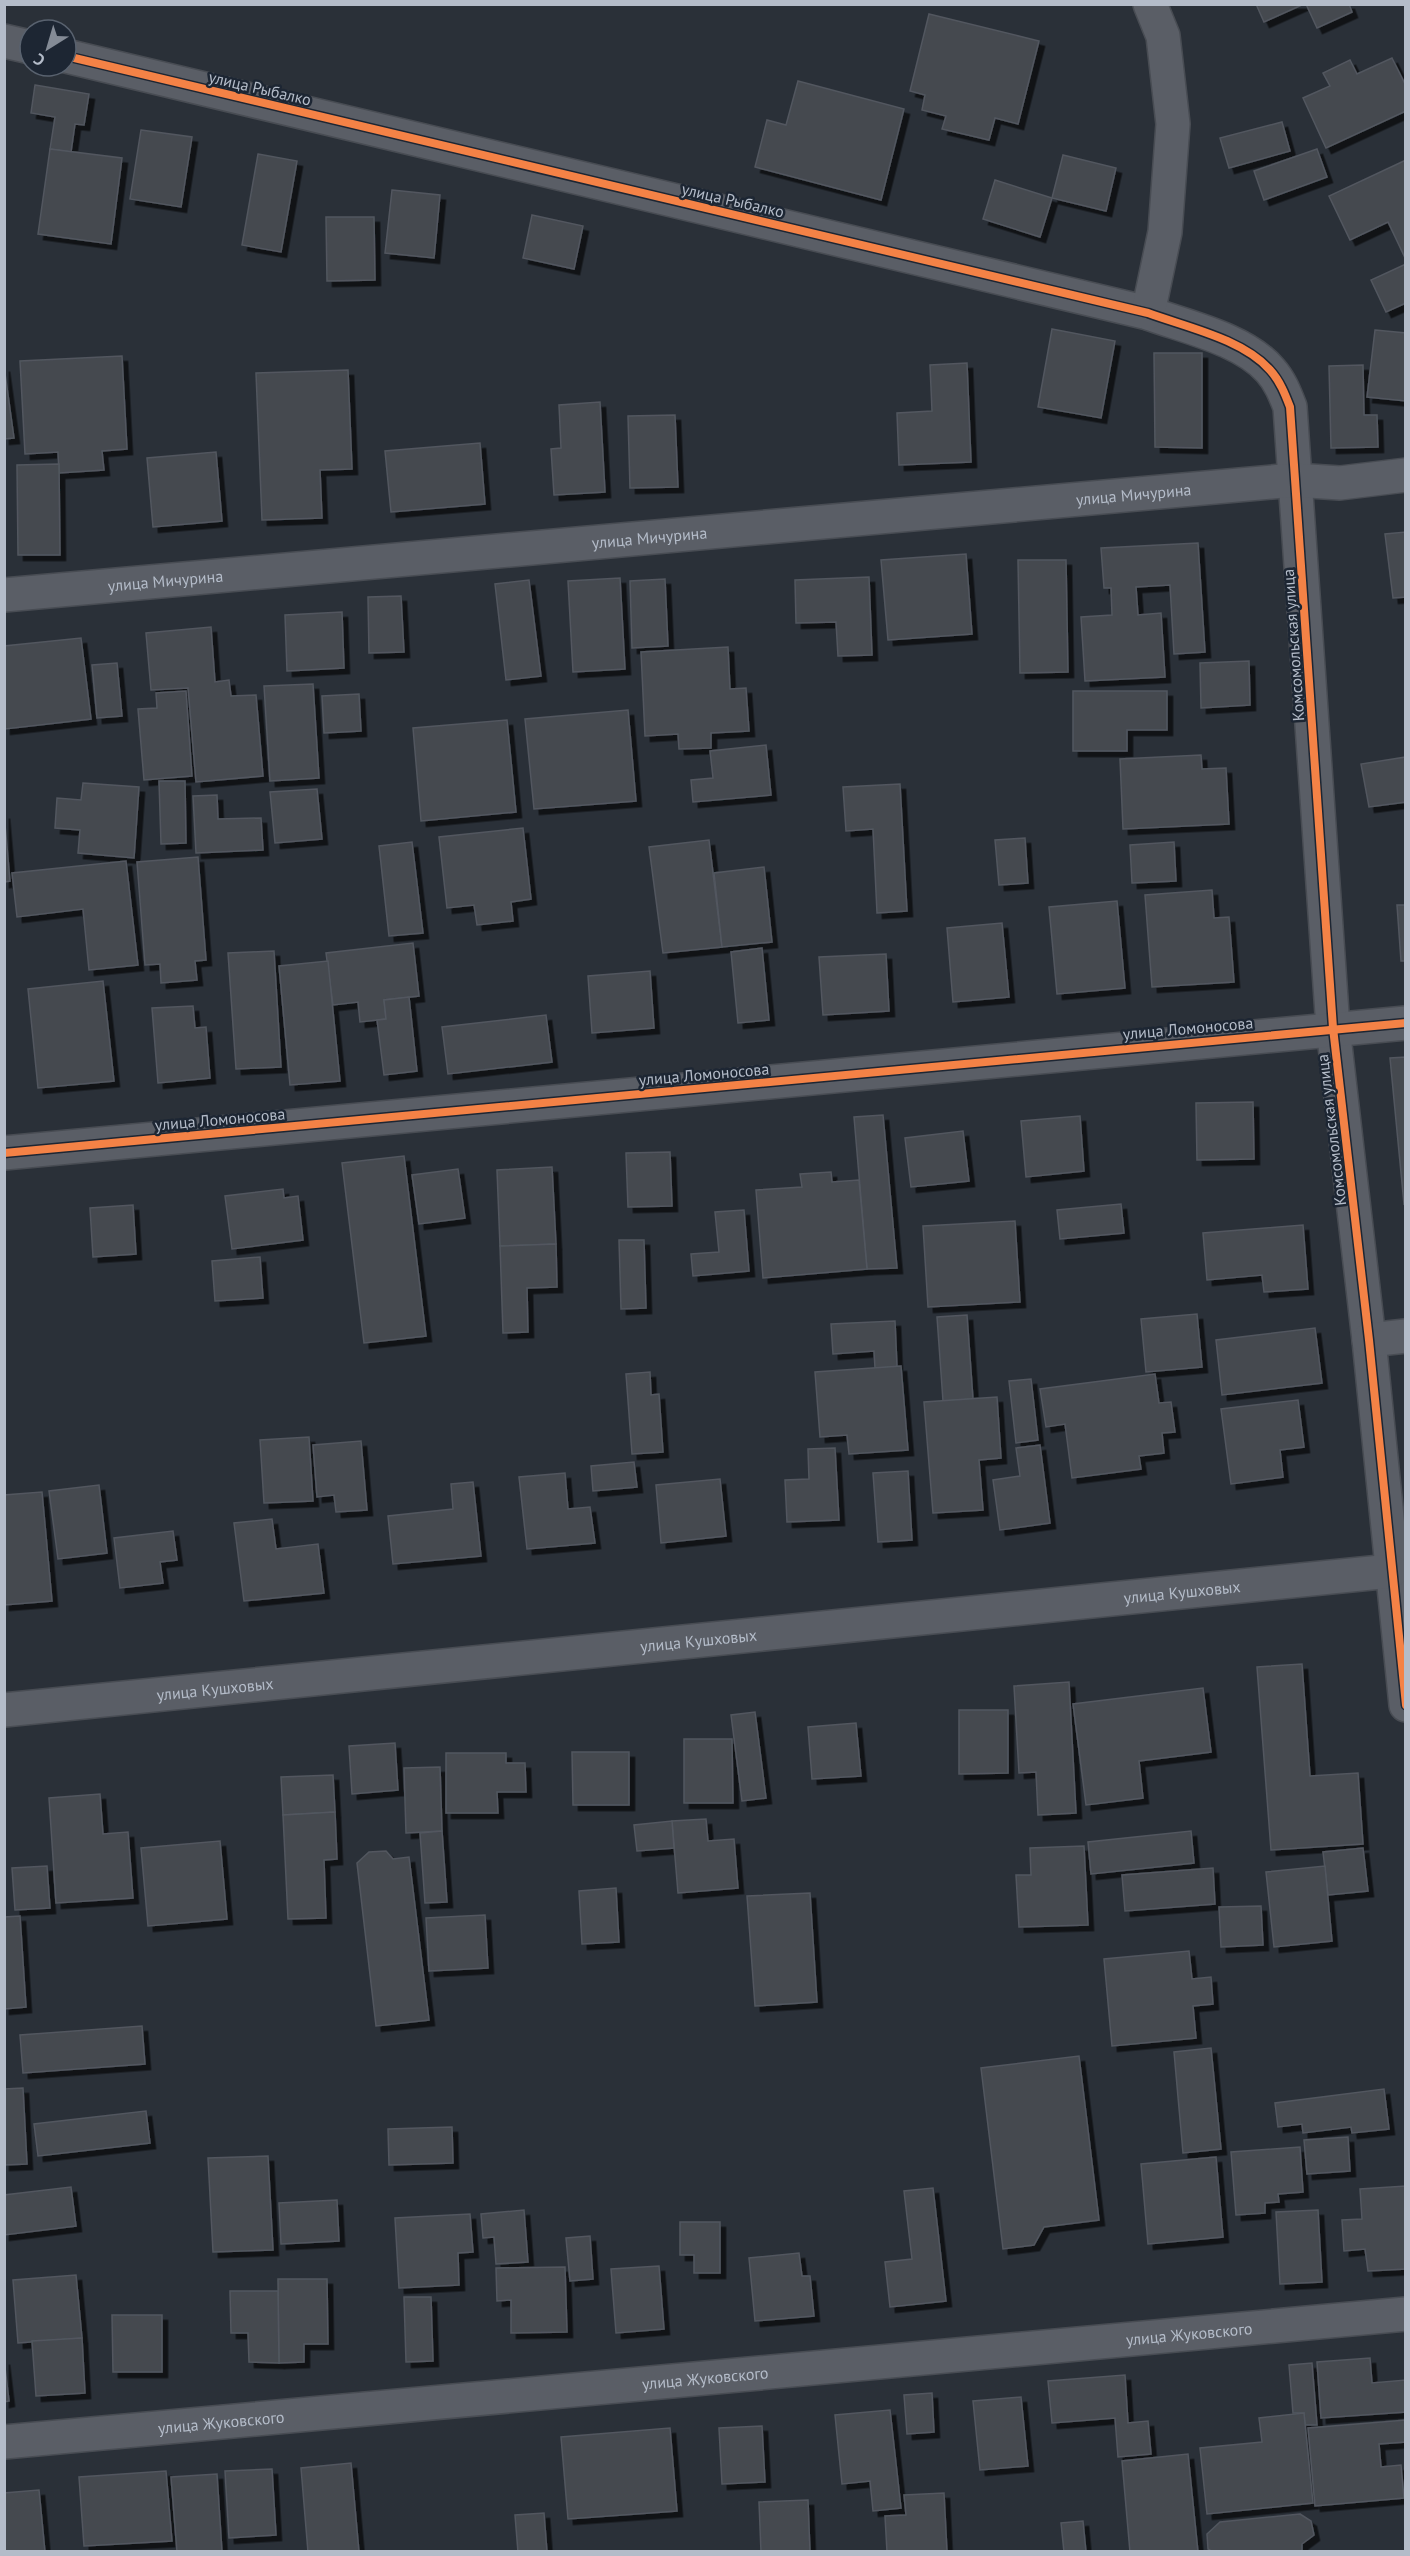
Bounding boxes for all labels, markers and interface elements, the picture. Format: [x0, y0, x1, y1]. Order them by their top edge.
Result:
north arrow [18, 18, 78, 78]
text: С [29, 49, 49, 71]
street label: улица Рыбалко [207, 66, 313, 110]
street label: улица Рыбалко [680, 178, 786, 222]
street label: улица Мичурина [1075, 479, 1192, 509]
street label: улица Мичурина [591, 522, 708, 553]
street label: улица Мичурина [107, 566, 224, 596]
street label: Комсомольская улица [1278, 568, 1308, 722]
street label: улица Ломоносова [1122, 1012, 1254, 1044]
street label: Комсомольская улица [1312, 1053, 1350, 1207]
street label: улица Ломоносова [638, 1058, 770, 1090]
street label: улица Ломоносова [154, 1103, 286, 1135]
street label: улица Кушховых [1123, 1576, 1241, 1608]
street label: улица Кушховых [639, 1625, 758, 1656]
street label: улица Кушховых [156, 1673, 274, 1705]
street label: улица Жуковского [1125, 2318, 1253, 2350]
street label: улица Жуковского [641, 2362, 769, 2394]
street label: улица Жуковского [157, 2406, 285, 2438]

